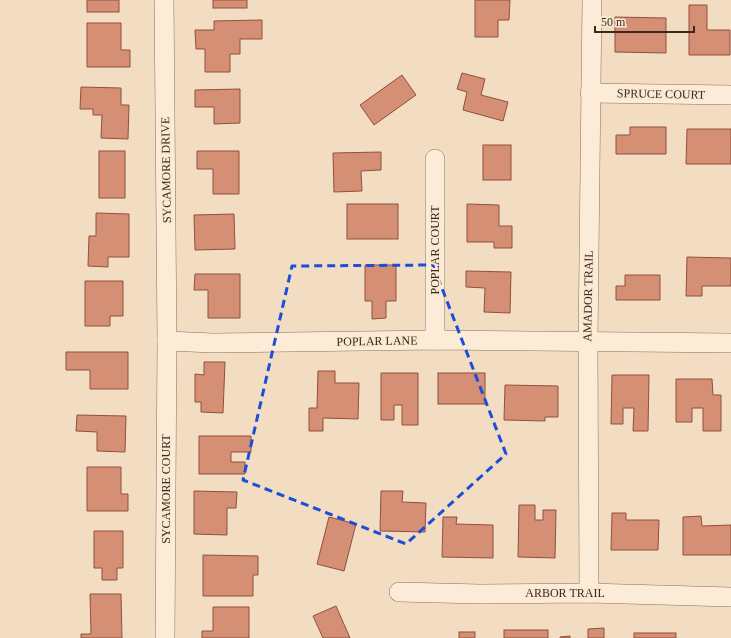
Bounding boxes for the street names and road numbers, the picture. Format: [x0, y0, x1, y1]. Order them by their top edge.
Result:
street label: SPRUCE COURT [617, 86, 706, 102]
street label: SYCAMORE DRIVE [158, 117, 174, 223]
street label: POPLAR COURT [428, 205, 442, 294]
street label: AMADOR TRAIL [580, 250, 596, 342]
street label: POPLAR LANE [336, 333, 418, 349]
street label: SYCAMORE COURT [159, 434, 173, 544]
street label: ARBOR TRAIL [525, 586, 605, 600]

